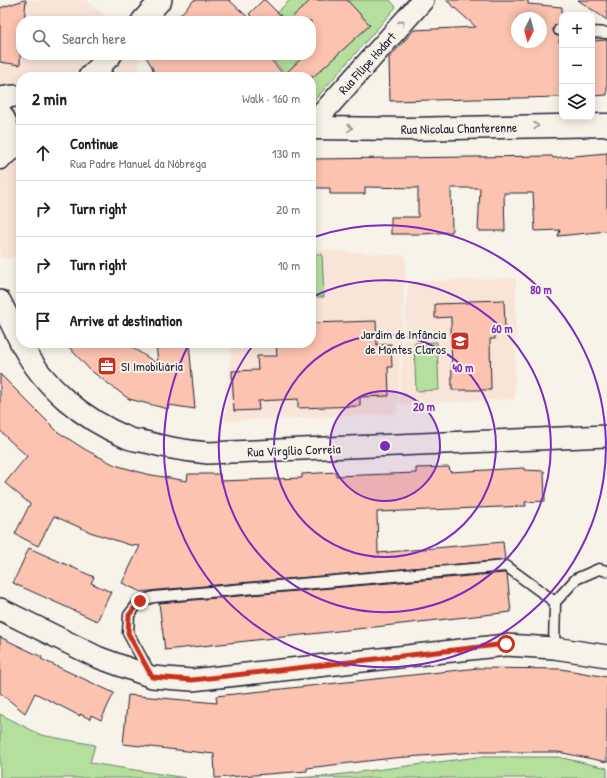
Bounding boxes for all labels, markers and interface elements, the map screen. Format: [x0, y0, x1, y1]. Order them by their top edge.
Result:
north arrow [511, 12, 547, 48]
map controls [559, 12, 595, 120]
button: + [559, 12, 595, 48]
search box [16, 16, 316, 60]
one-way arrow [397, 21, 404, 28]
icon: search [30, 27, 52, 49]
text: Search here [62, 28, 126, 49]
street label: Rua Filipe Hodart [334, 28, 400, 98]
button: − [559, 48, 595, 84]
button: layers [559, 84, 595, 120]
text: 2 min [32, 87, 67, 110]
text: Walk · 160 m [242, 89, 300, 107]
street label: Rua Nicolau Chanterenne [401, 118, 517, 138]
one-way arrow [533, 122, 539, 131]
one-way arrow [347, 124, 353, 132]
text: Continue [70, 133, 118, 154]
icon: ahead [32, 142, 54, 164]
text: 130 m [272, 144, 300, 162]
text: Rua Padre Manuel da Nóbrega [70, 154, 206, 172]
icon: right [32, 198, 54, 220]
text: Turn right [70, 198, 126, 219]
text: 20 m [276, 200, 300, 218]
icon: right [32, 254, 54, 276]
text: Turn right [70, 254, 126, 275]
text: 10 m [278, 256, 300, 274]
text: 80 m [530, 281, 552, 298]
icon: arrive [32, 310, 54, 332]
text: Arrive at destination [70, 310, 182, 331]
text: 60 m [491, 320, 513, 337]
place label: Jardim de Infância de Montes Claros [360, 325, 446, 358]
school or university icon: Jardim de Infância de Montes Claros [449, 330, 471, 352]
office icon: SI Imobiliária [96, 355, 118, 377]
place label: SI Imobiliária [121, 357, 183, 375]
text: 40 m [453, 359, 473, 376]
text: 20 m [413, 398, 435, 415]
street label: Rua Virgílio Correia [247, 439, 341, 461]
centre of rings [378, 439, 392, 453]
route end [131, 592, 149, 610]
route start [497, 635, 515, 653]

